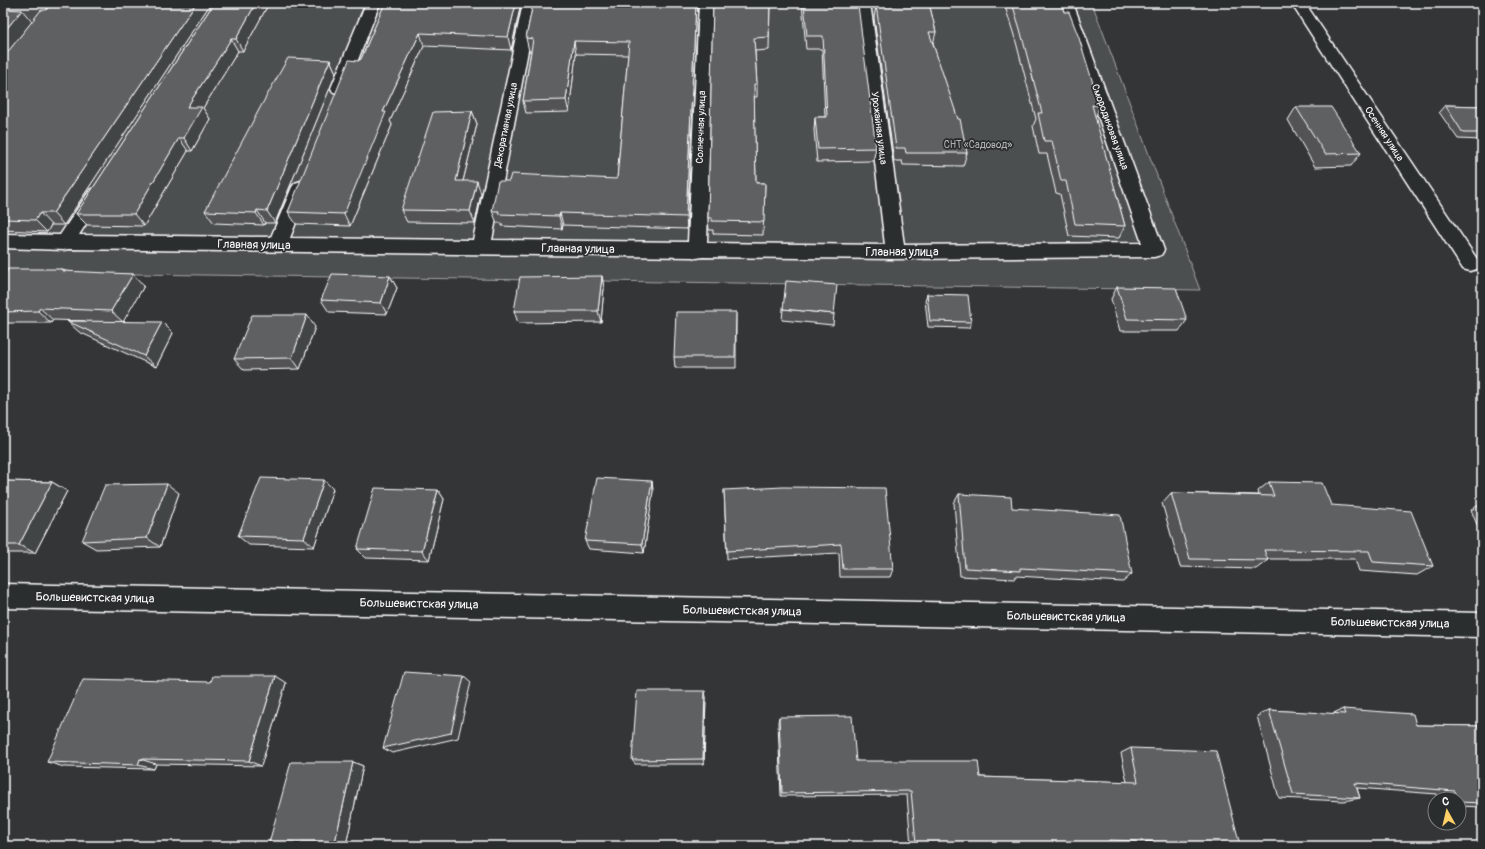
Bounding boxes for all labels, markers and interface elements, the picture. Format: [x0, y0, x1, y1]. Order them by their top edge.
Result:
street label: Декоративная улица [492, 81, 520, 170]
street label: Смородиновая улица [1089, 82, 1131, 172]
street label: Солнечная улица [694, 90, 708, 164]
street label: Урожайная улица [869, 91, 889, 165]
street label: Осенняя улица [1362, 104, 1406, 164]
park label: СНТ «Садовод» [944, 139, 1012, 151]
street label: Главная улица [217, 237, 291, 253]
street label: Главная улица [541, 241, 615, 257]
street label: Главная улица [865, 245, 939, 260]
street label: Большевистская улица [35, 589, 155, 607]
street label: Большевистская улица [359, 595, 479, 613]
street label: Большевистская улица [682, 602, 802, 620]
street label: Большевистская улица [1006, 608, 1126, 626]
street label: Большевистская улица [1330, 614, 1450, 632]
north arrow [1427, 791, 1467, 831]
text: С [1441, 795, 1450, 809]

